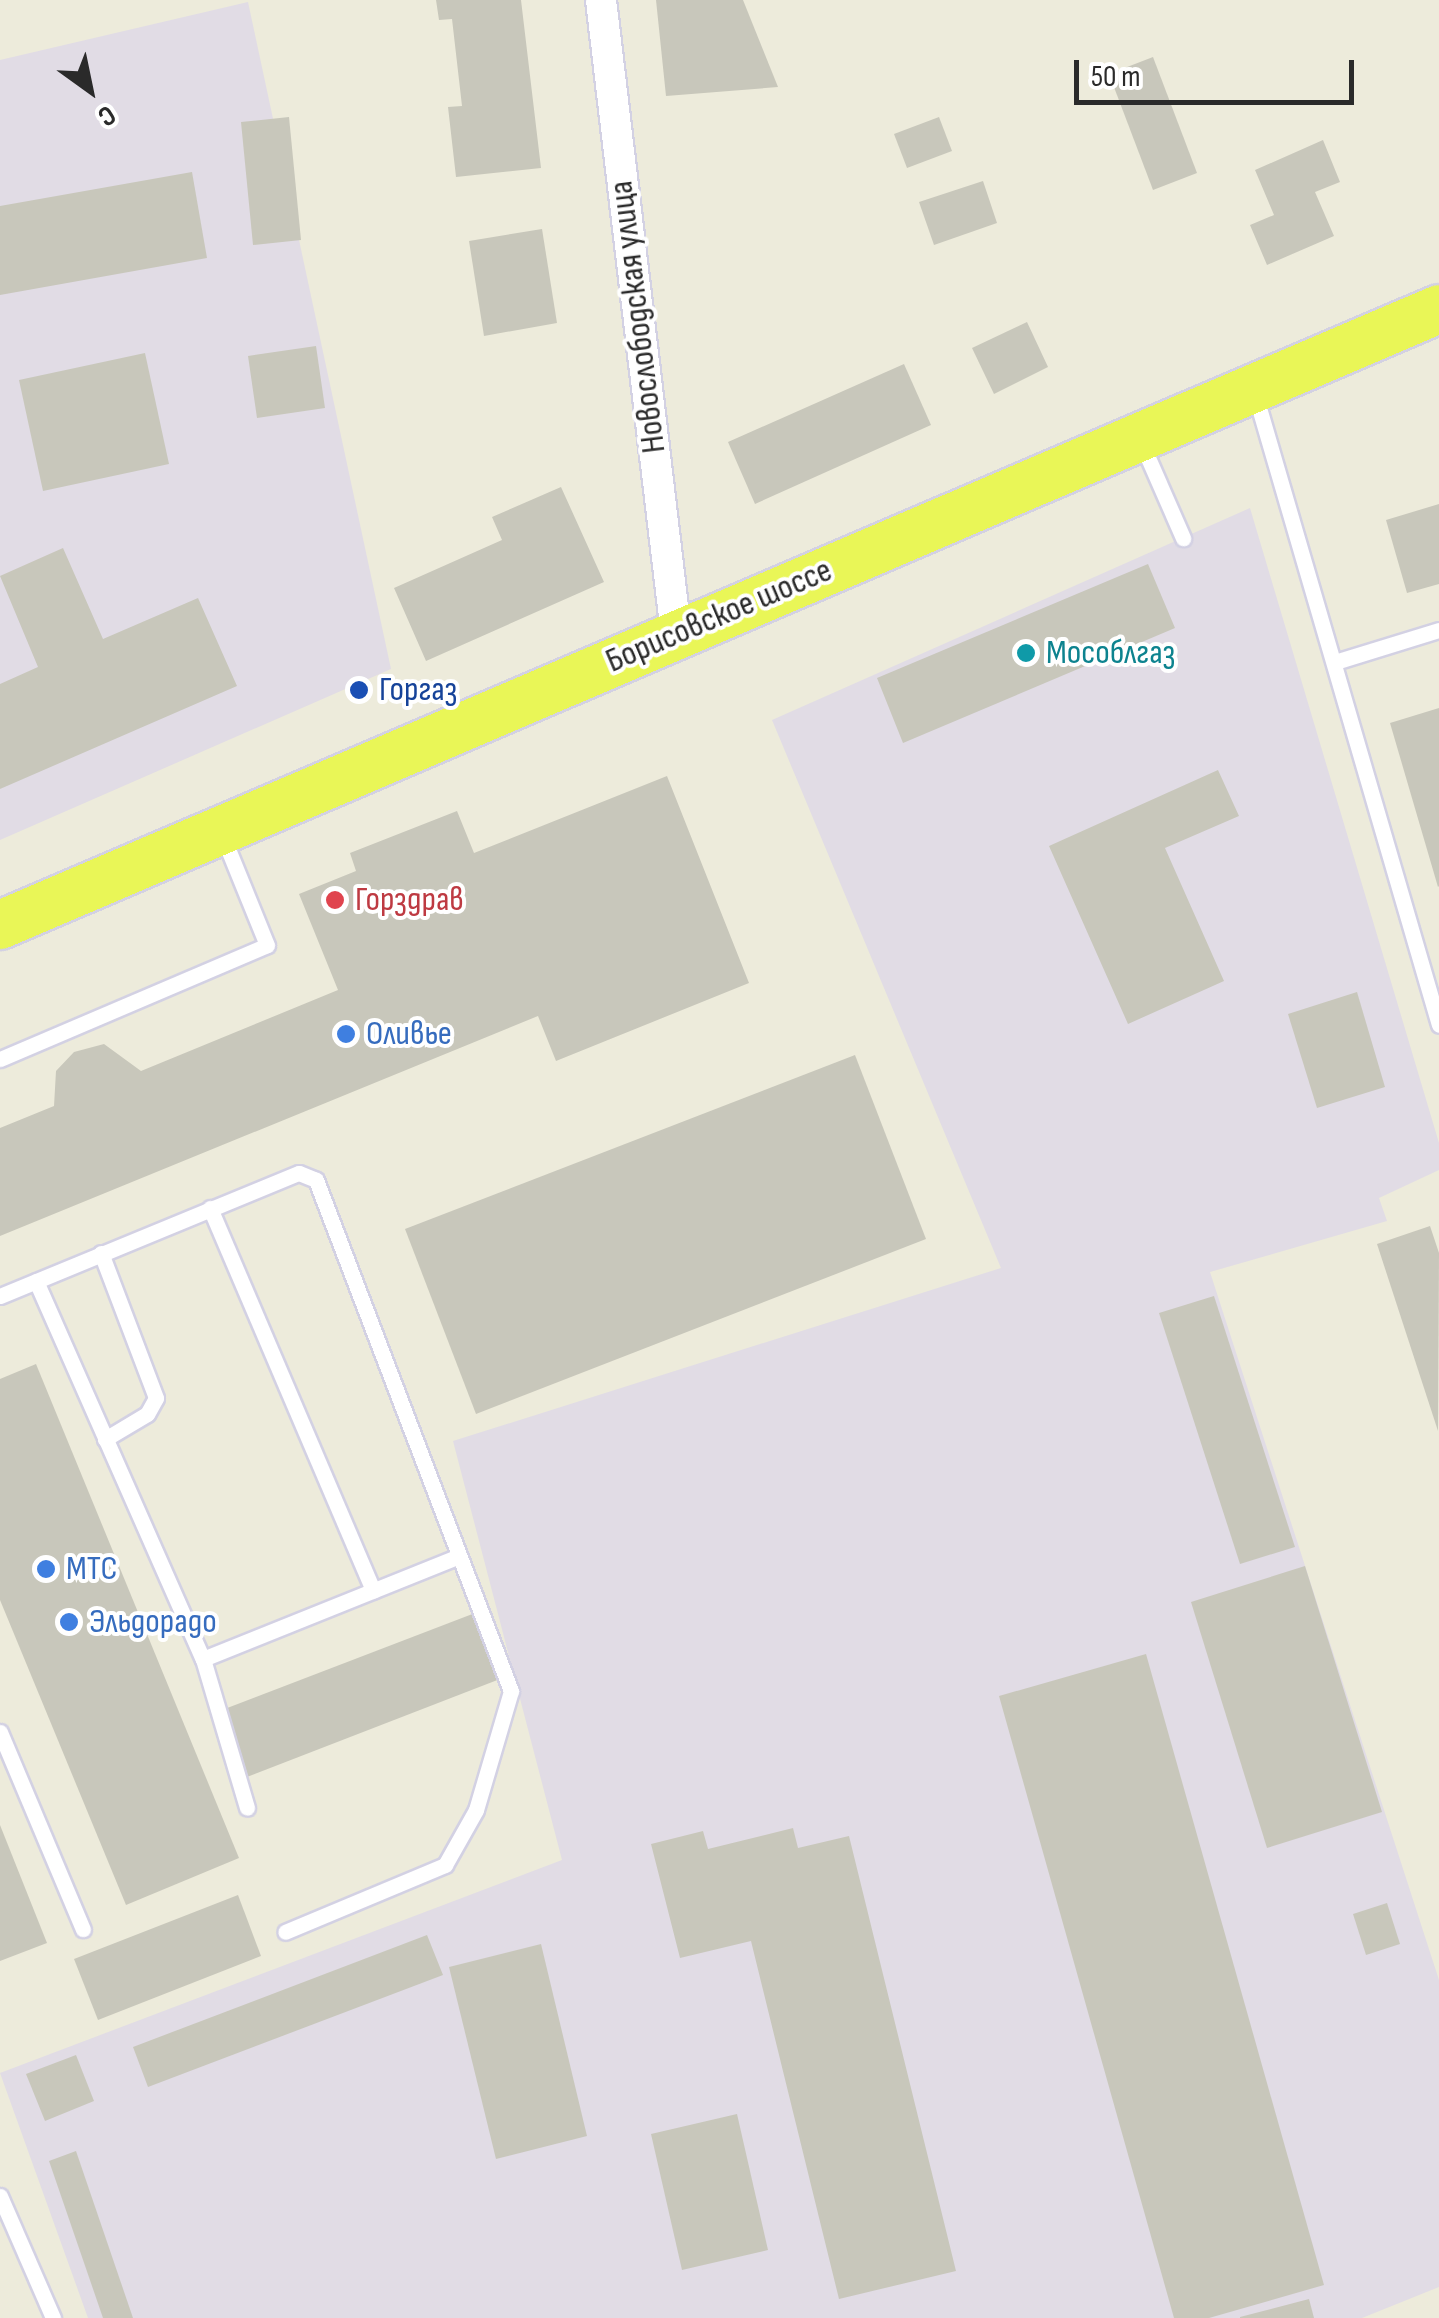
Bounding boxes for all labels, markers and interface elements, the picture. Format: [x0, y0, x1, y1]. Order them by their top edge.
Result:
north arrow [40, 40, 140, 140]
scale bar [1079, 40, 1359, 102]
text: 50 m [1091, 59, 1140, 95]
text: С [92, 98, 122, 133]
street label: Новослободская улица [600, 178, 676, 456]
street label: Борисовское шоссе [600, 550, 838, 682]
place label: Мособлгаз [1046, 632, 1175, 674]
marker: Мособлгаз [1015, 642, 1037, 664]
place label: Горгаз [379, 669, 457, 711]
marker: Горгаз [348, 679, 370, 701]
place label: Горздрав [355, 879, 464, 921]
marker: Горздрав [324, 889, 346, 911]
place label: Оливье [366, 1013, 452, 1055]
marker: Оливье [335, 1023, 357, 1045]
place label: МТС [66, 1548, 117, 1590]
marker: МТС [35, 1558, 57, 1580]
place label: Эльдорадо [89, 1601, 217, 1643]
marker: Эльдорадо [58, 1611, 80, 1633]

